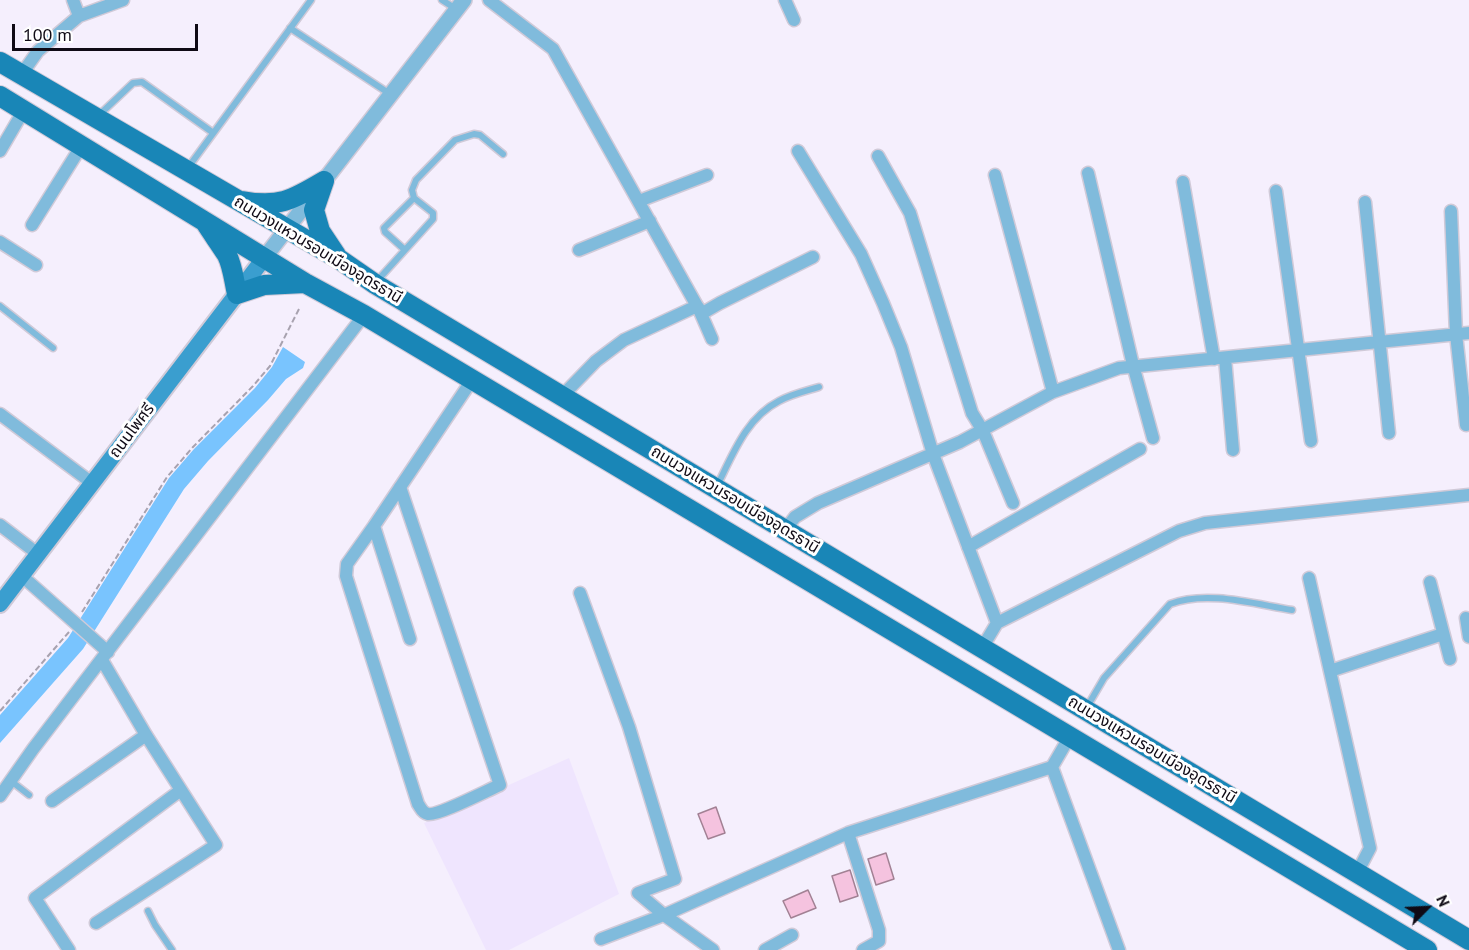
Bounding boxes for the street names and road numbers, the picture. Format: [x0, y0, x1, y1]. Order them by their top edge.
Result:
street label: ถนนวงแหวนรอบเมืองอุดรธานี [230, 192, 406, 308]
street label: ถนนโพศรี [105, 400, 159, 462]
street label: ถนนวงแหวนรอบเมืองอุดรธานี [647, 442, 823, 558]
street label: ถนนวงแหวนรอบเมืองอุดรธานี [1064, 692, 1240, 808]

